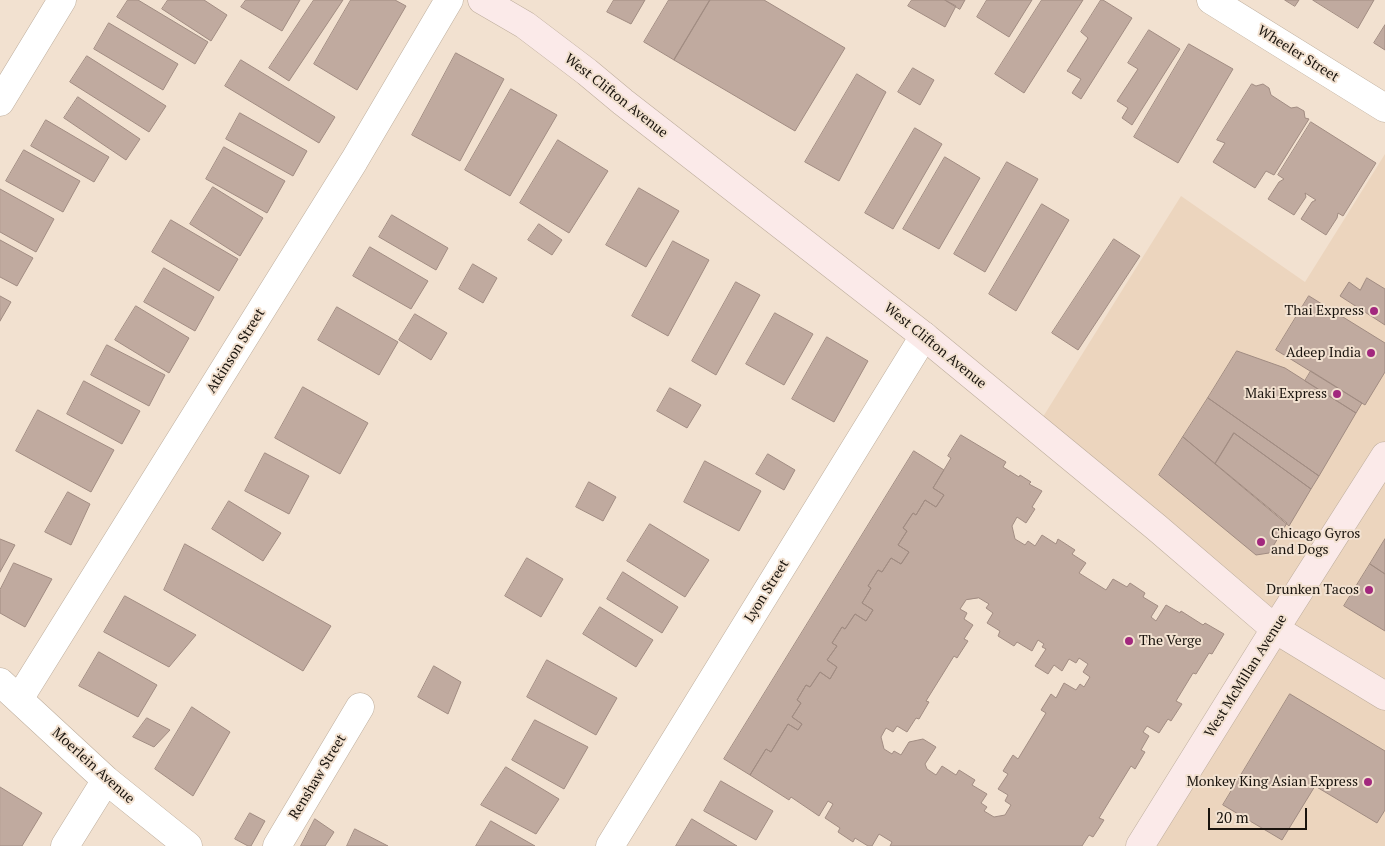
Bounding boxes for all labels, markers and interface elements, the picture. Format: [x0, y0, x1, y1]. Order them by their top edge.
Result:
street label: Wheeler Street [1254, 22, 1342, 86]
street label: West Clifton Avenue [561, 50, 671, 142]
street label: West Clifton Avenue [881, 300, 989, 392]
place label: Thai Express [1285, 303, 1364, 319]
marker: Thai Express [1368, 305, 1380, 317]
street label: Atkinson Street [203, 306, 269, 396]
place label: Adeep India [1286, 345, 1361, 361]
marker: Adeep India [1365, 347, 1377, 359]
place label: Maki Express [1245, 386, 1327, 402]
marker: Maki Express [1331, 388, 1343, 400]
place label: Chicago Gyros and Dogs [1271, 526, 1360, 558]
marker: Chicago Gyros and Dogs [1255, 536, 1267, 548]
street label: Lyon Street [741, 557, 793, 625]
place label: Drunken Tacos [1266, 582, 1359, 598]
marker: Drunken Tacos [1363, 584, 1375, 596]
street label: West McMillan Avenue [1201, 611, 1291, 741]
place label: The Verge [1139, 633, 1201, 649]
marker: The Verge [1123, 635, 1135, 647]
street label: Moerlein Avenue [48, 725, 138, 807]
street label: Renshaw Street [286, 731, 350, 823]
place label: Monkey King Asian Express [1187, 774, 1358, 790]
marker: Monkey King Asian Express [1362, 776, 1374, 788]
scale bar [1210, 798, 1309, 830]
text: 20 m [1216, 807, 1249, 827]

